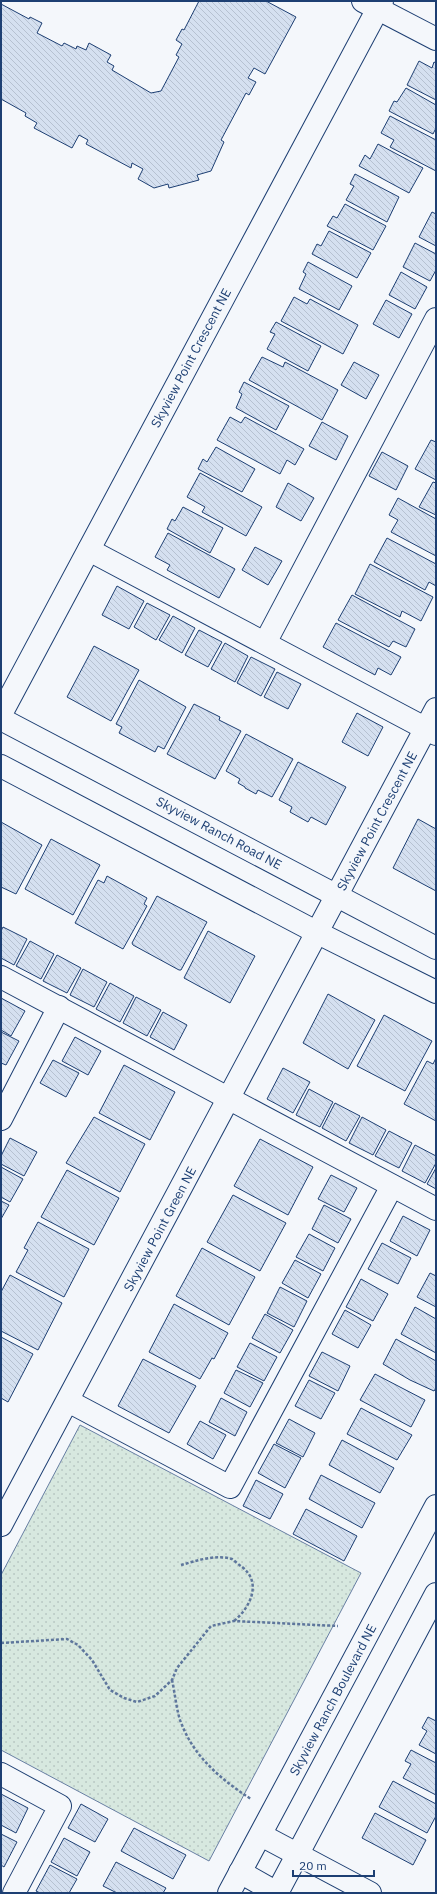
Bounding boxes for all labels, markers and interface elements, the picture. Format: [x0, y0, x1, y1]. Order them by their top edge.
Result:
street label: Skyview Point Crescent NE [147, 285, 235, 431]
street label: Skyview Point Crescent NE [333, 748, 421, 894]
street label: Skyview Ranch Road NE [153, 793, 285, 873]
street label: Skyview Point Green NE [120, 1164, 200, 1294]
street label: Skyview Ranch Boulevard NE [286, 1621, 380, 1779]
scale bar [293, 1852, 374, 1878]
text: 20 m [299, 1858, 327, 1873]

